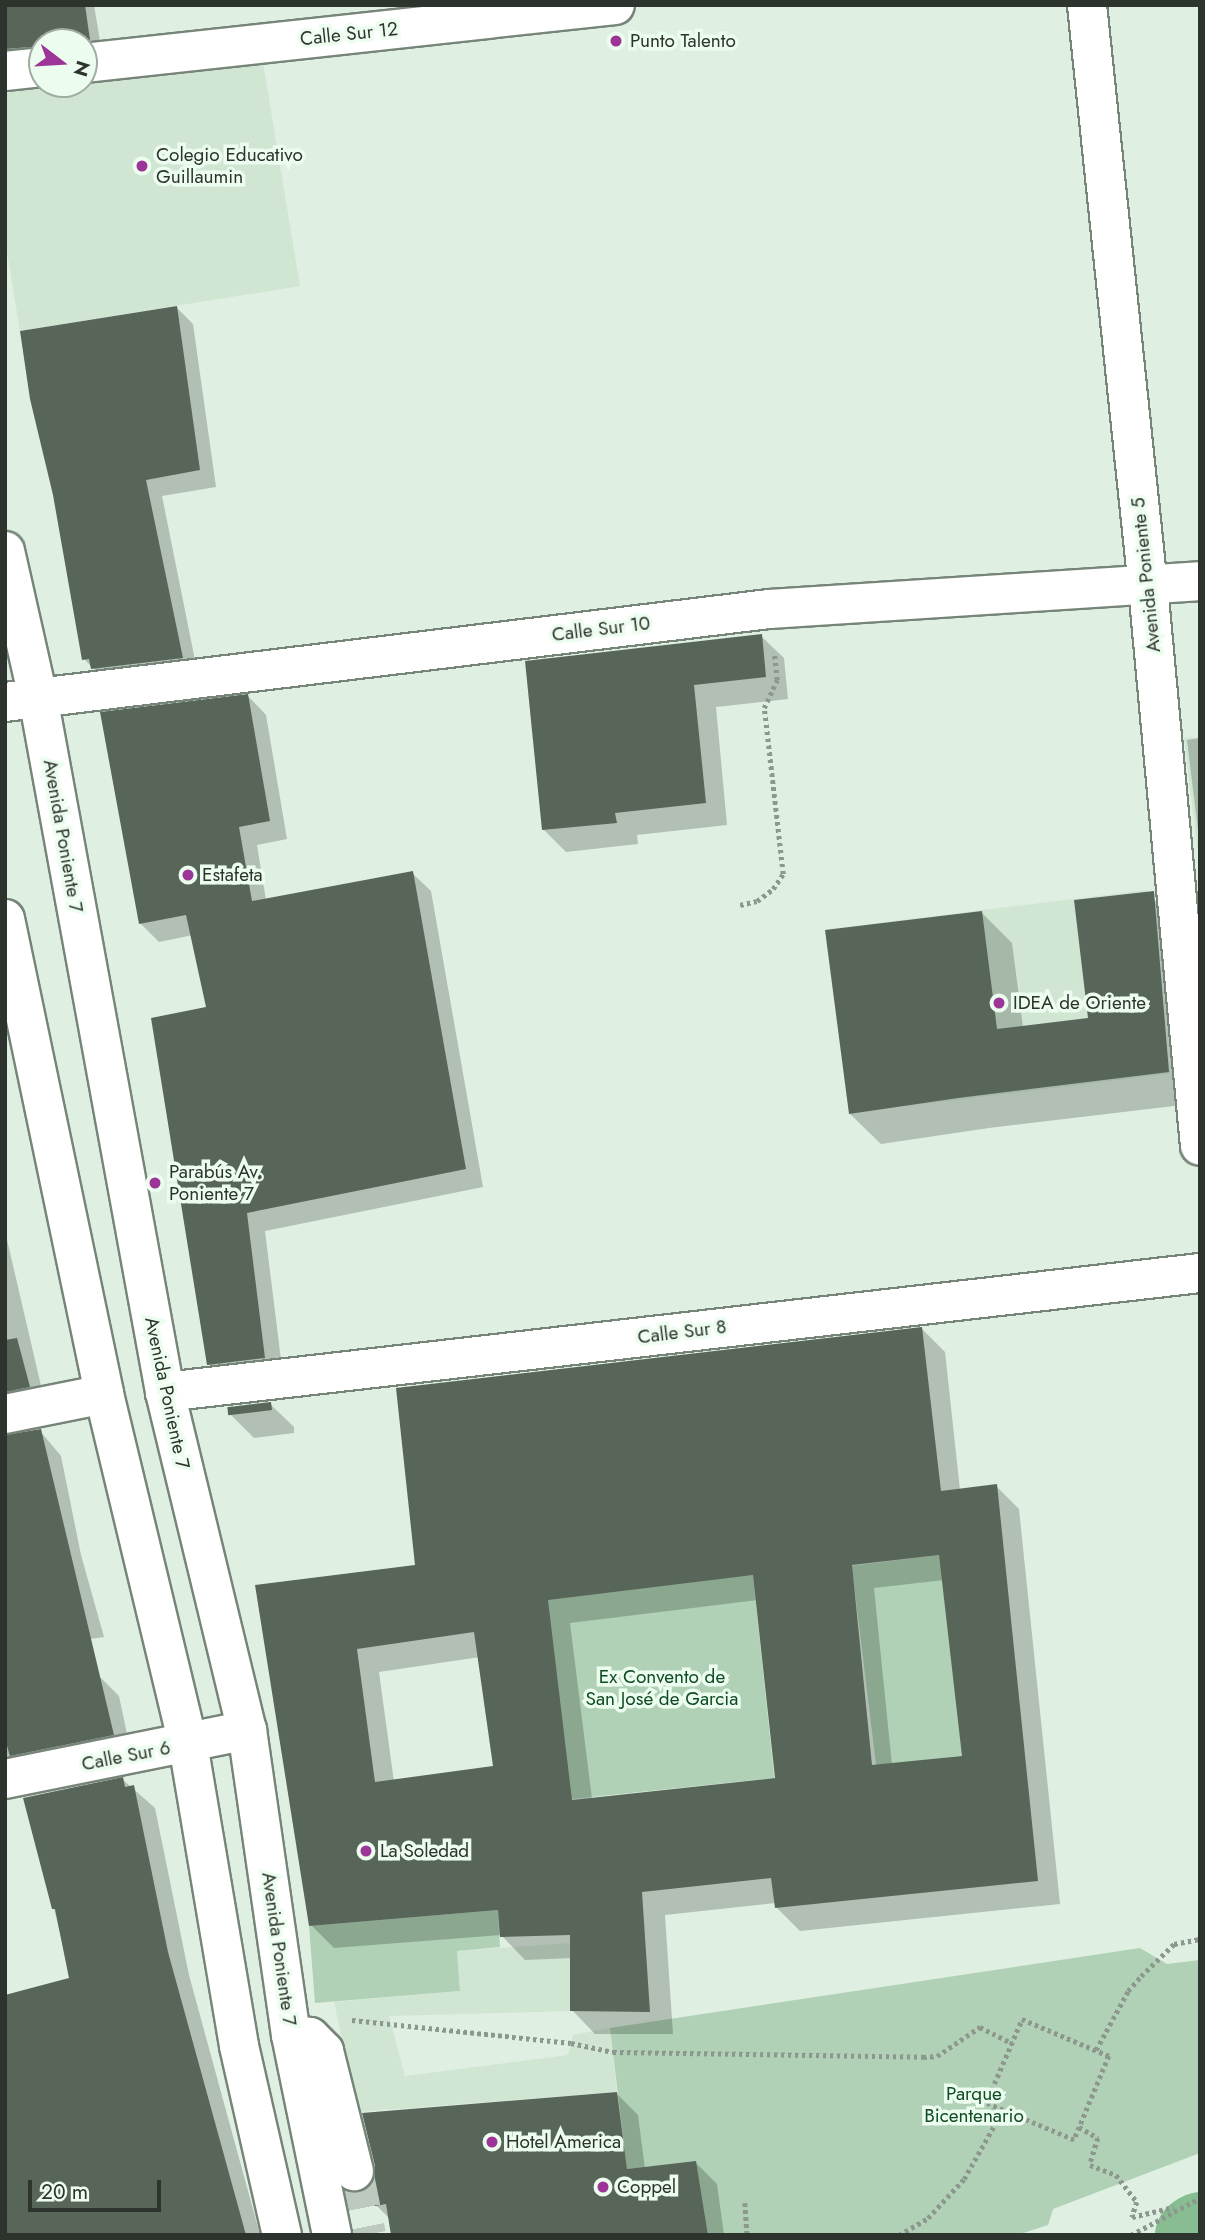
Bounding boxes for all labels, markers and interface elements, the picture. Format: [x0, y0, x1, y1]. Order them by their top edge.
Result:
street label: Calle Sur 12 [299, 18, 399, 50]
north arrow [28, 28, 98, 98]
place label: Punto Talento [630, 30, 736, 52]
marker: Punto Talento [608, 33, 624, 49]
text: N [67, 58, 97, 80]
place label: Colegio Educativo Guillaumin [156, 144, 303, 188]
marker: Colegio Educativo Guillaumin [134, 158, 150, 174]
street label: Avenida Poniente 5 [1127, 496, 1165, 654]
street label: Calle Sur 10 [551, 612, 651, 646]
street label: Avenida Poniente 7 [38, 758, 88, 914]
place label: Estafeta [202, 864, 263, 886]
marker: Estafeta [180, 867, 196, 883]
place label: IDEA de Oriente [1013, 992, 1146, 1014]
marker: IDEA de Oriente [991, 995, 1007, 1011]
place label: Parabús Av. Poniente 7 [169, 1161, 262, 1205]
marker: Parabús Av. Poniente 7 [147, 1175, 163, 1191]
street label: Avenida Poniente 7 [140, 1315, 194, 1471]
street label: Calle Sur 8 [636, 1315, 728, 1349]
park label: Ex Convento de San José de Garcia [586, 1666, 738, 1710]
street label: Calle Sur 6 [80, 1736, 172, 1776]
place label: La Soledad [380, 1840, 469, 1862]
marker: La Soledad [358, 1843, 374, 1859]
street label: Avenida Poniente 7 [257, 1871, 301, 2027]
park label: Parque Bicentenario [924, 2083, 1024, 2127]
place label: Hotel America [506, 2131, 621, 2153]
marker: Hotel America [484, 2134, 500, 2150]
scale bar [32, 2166, 164, 2210]
place label: Coppel [617, 2176, 676, 2198]
text: 20 m [41, 2177, 88, 2207]
marker: Coppel [595, 2179, 611, 2195]

